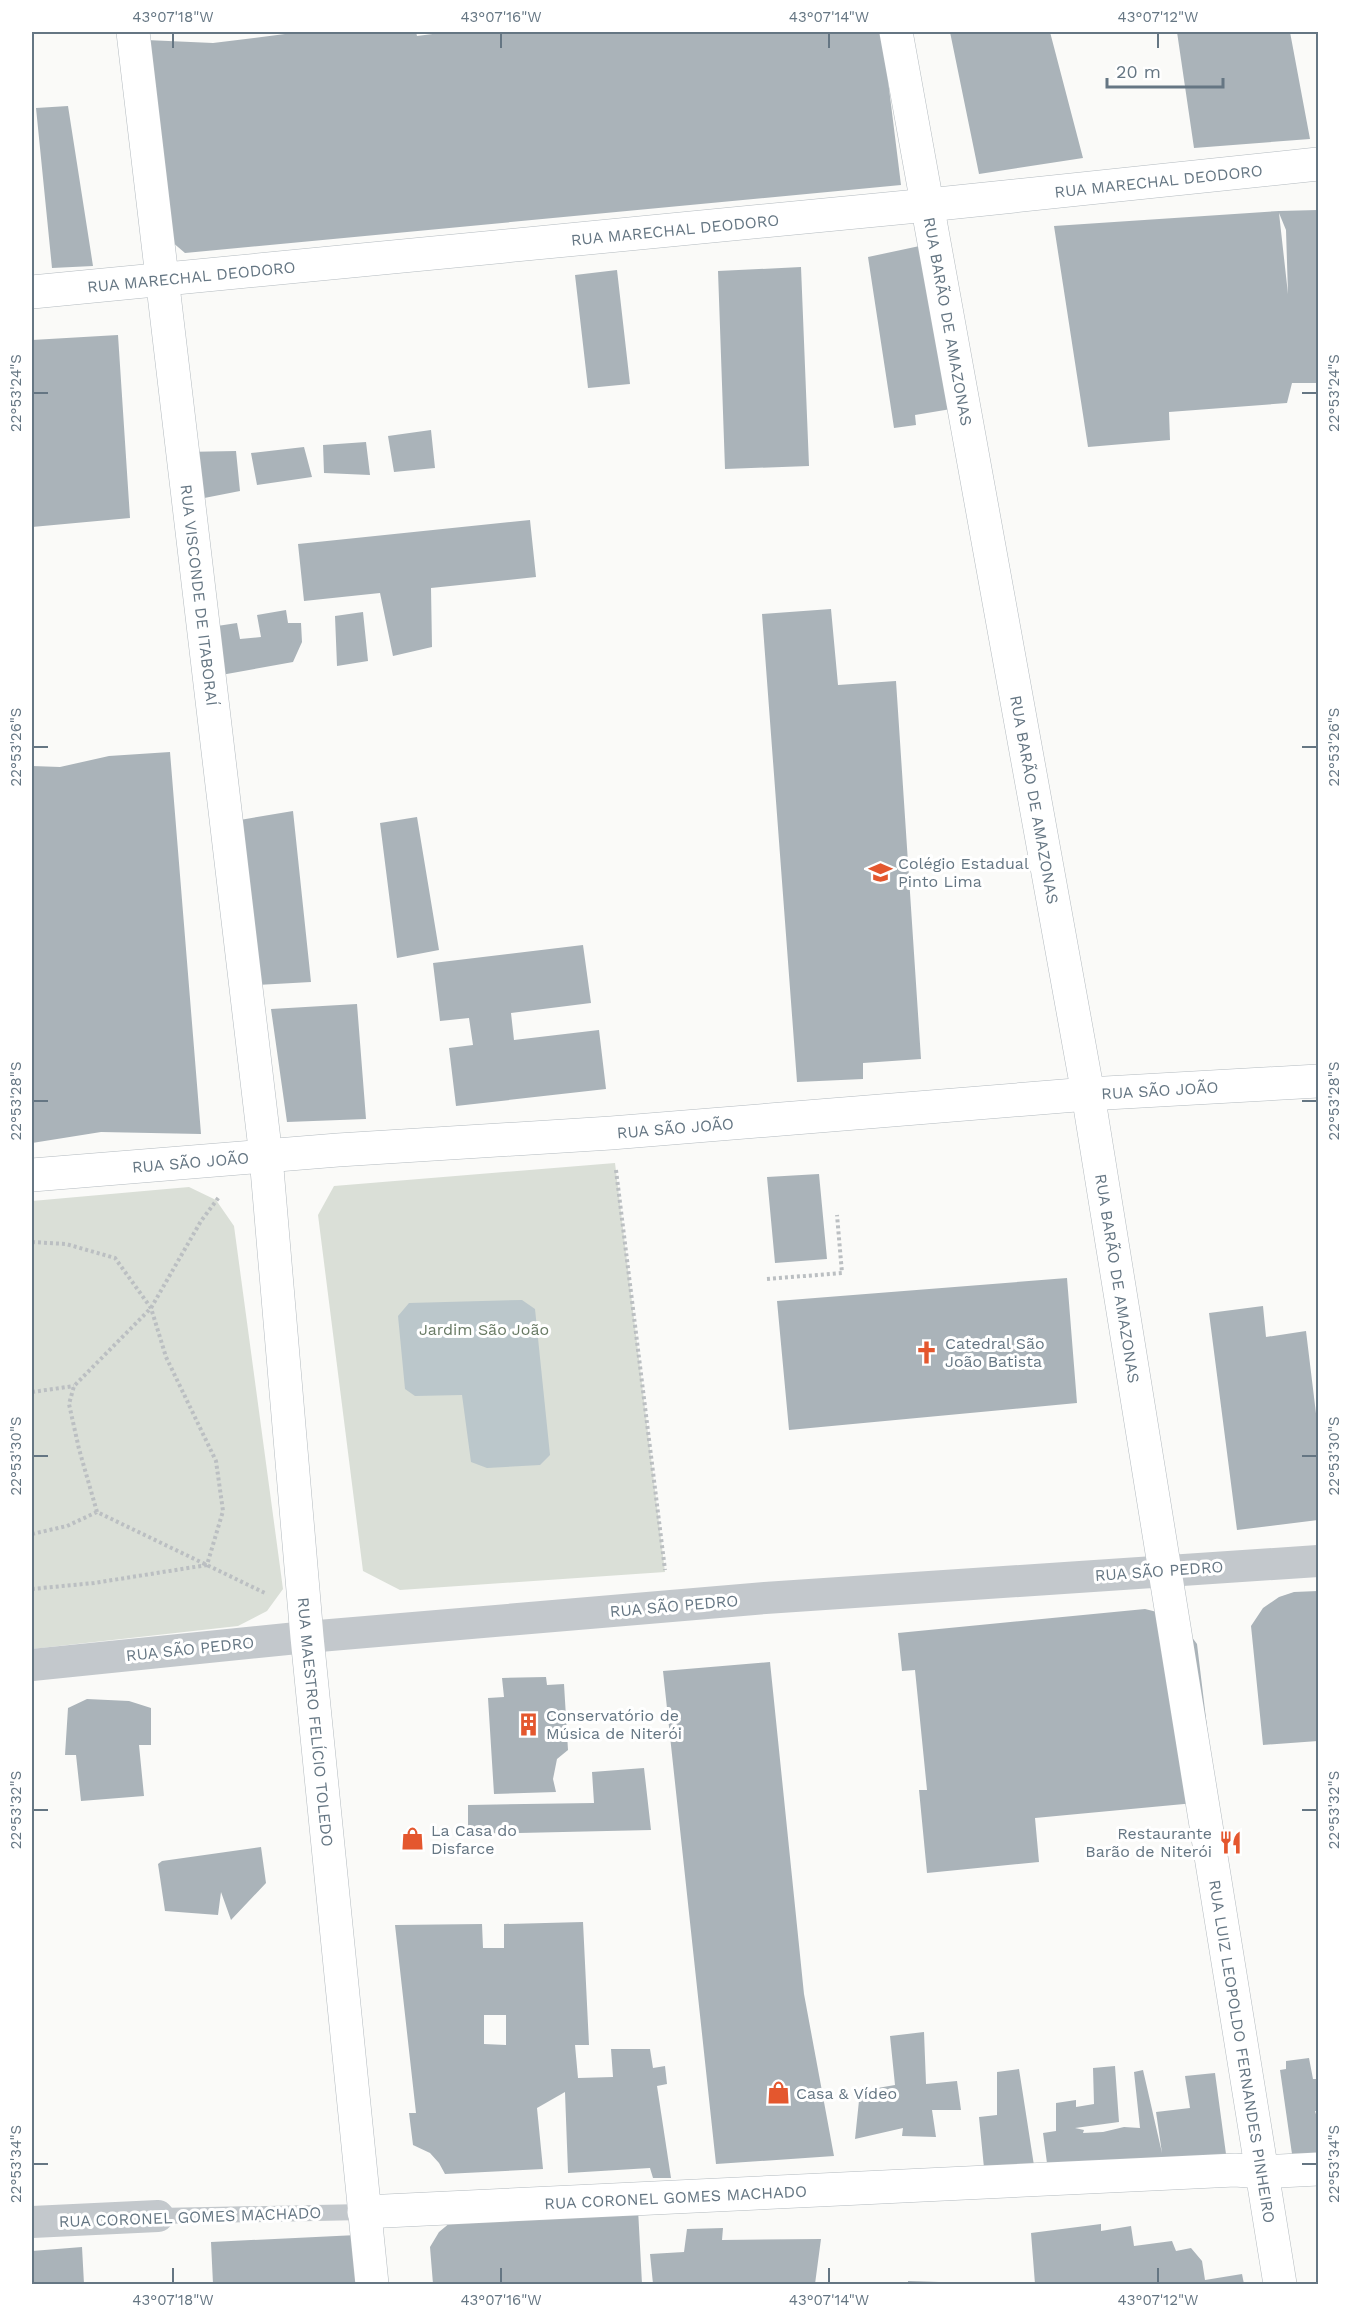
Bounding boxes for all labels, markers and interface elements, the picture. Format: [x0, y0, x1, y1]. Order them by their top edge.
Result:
text: 43°07'18"W [132, 8, 214, 26]
text: 43°07'16"W [460, 8, 542, 26]
text: 43°07'14"W [789, 8, 869, 26]
text: 43°07'12"W [1118, 8, 1198, 26]
scale bar [1107, 51, 1222, 89]
text: 20 m [1116, 61, 1161, 82]
street label: RUA MARECHAL DEODORO [1053, 160, 1264, 201]
street label: RUA MARECHAL DEODORO [570, 210, 780, 249]
street label: RUA BARÃO DE AMAZONAS [920, 215, 976, 427]
street label: RUA MARECHAL DEODORO [86, 257, 296, 296]
text: 22°53'24"S [7, 354, 25, 432]
text: 22°53'24"S [1325, 354, 1343, 432]
street label: RUA VISCONDE DE ITABORAÍ [177, 483, 222, 707]
street label: RUA BARÃO DE AMAZONAS [1007, 694, 1063, 905]
text: 22°53'26"S [7, 708, 25, 786]
text: 22°53'26"S [1325, 708, 1343, 786]
place label: Colégio Estadual Pinto Lima [898, 854, 1029, 891]
school or university icon: Colégio Estadual Pinto Lima [867, 859, 893, 885]
text: 22°53'28"S [7, 1061, 25, 1141]
text: 22°53'28"S [1325, 1061, 1343, 1141]
street label: RUA SÃO JOÃO [1101, 1077, 1219, 1103]
street label: RUA SÃO JOÃO [616, 1114, 734, 1142]
street label: RUA SÃO JOÃO [131, 1148, 250, 1176]
street label: RUA BARÃO DE AMAZONAS [1092, 1172, 1144, 1384]
park label: Jardim São João [419, 1320, 549, 1339]
place label: Catedral São João Batista [945, 1334, 1045, 1371]
church icon: Catedral São João Batista [914, 1339, 940, 1365]
text: 22°53'30"S [7, 1416, 25, 1496]
text: 22°53'30"S [1325, 1416, 1343, 1496]
street label: RUA SÃO PEDRO [1094, 1557, 1224, 1585]
street label: RUA SÃO PEDRO [609, 1591, 739, 1621]
street label: RUA MAESTRO FELÍCIO TOLEDO [294, 1596, 338, 1848]
street label: RUA SÃO PEDRO [125, 1633, 255, 1665]
place label: Conservatório de Música de Niterói [546, 1706, 682, 1743]
building icon: Conservatório de Música de Niterói [515, 1711, 541, 1737]
text: 22°53'32"S [7, 1771, 25, 1849]
text: 22°53'32"S [1325, 1771, 1343, 1849]
place label: La Casa do Disfarce [431, 1821, 517, 1858]
place label: Restaurante Barão de Niterói [1085, 1824, 1212, 1861]
shop icon: La Casa do Disfarce [400, 1826, 426, 1852]
restaurant icon: Restaurante Barão de Niterói [1217, 1829, 1243, 1855]
street label: RUA LUIZ LEOPOLDO FERNANDES PINHEIRO [1205, 1878, 1280, 2224]
shop icon: Casa & Vídeo [765, 2080, 791, 2106]
place label: Casa & Vídeo [796, 2084, 897, 2103]
text: 22°53'34"S [7, 2125, 25, 2203]
text: 22°53'34"S [1325, 2125, 1343, 2203]
street label: RUA CORONEL GOMES MACHADO [544, 2181, 807, 2213]
street label: RUA CORONEL GOMES MACHADO [58, 2203, 322, 2231]
text: 43°07'18"W [132, 2291, 214, 2309]
text: 43°07'16"W [460, 2291, 542, 2309]
text: 43°07'14"W [789, 2291, 869, 2309]
text: 43°07'12"W [1118, 2291, 1198, 2309]

